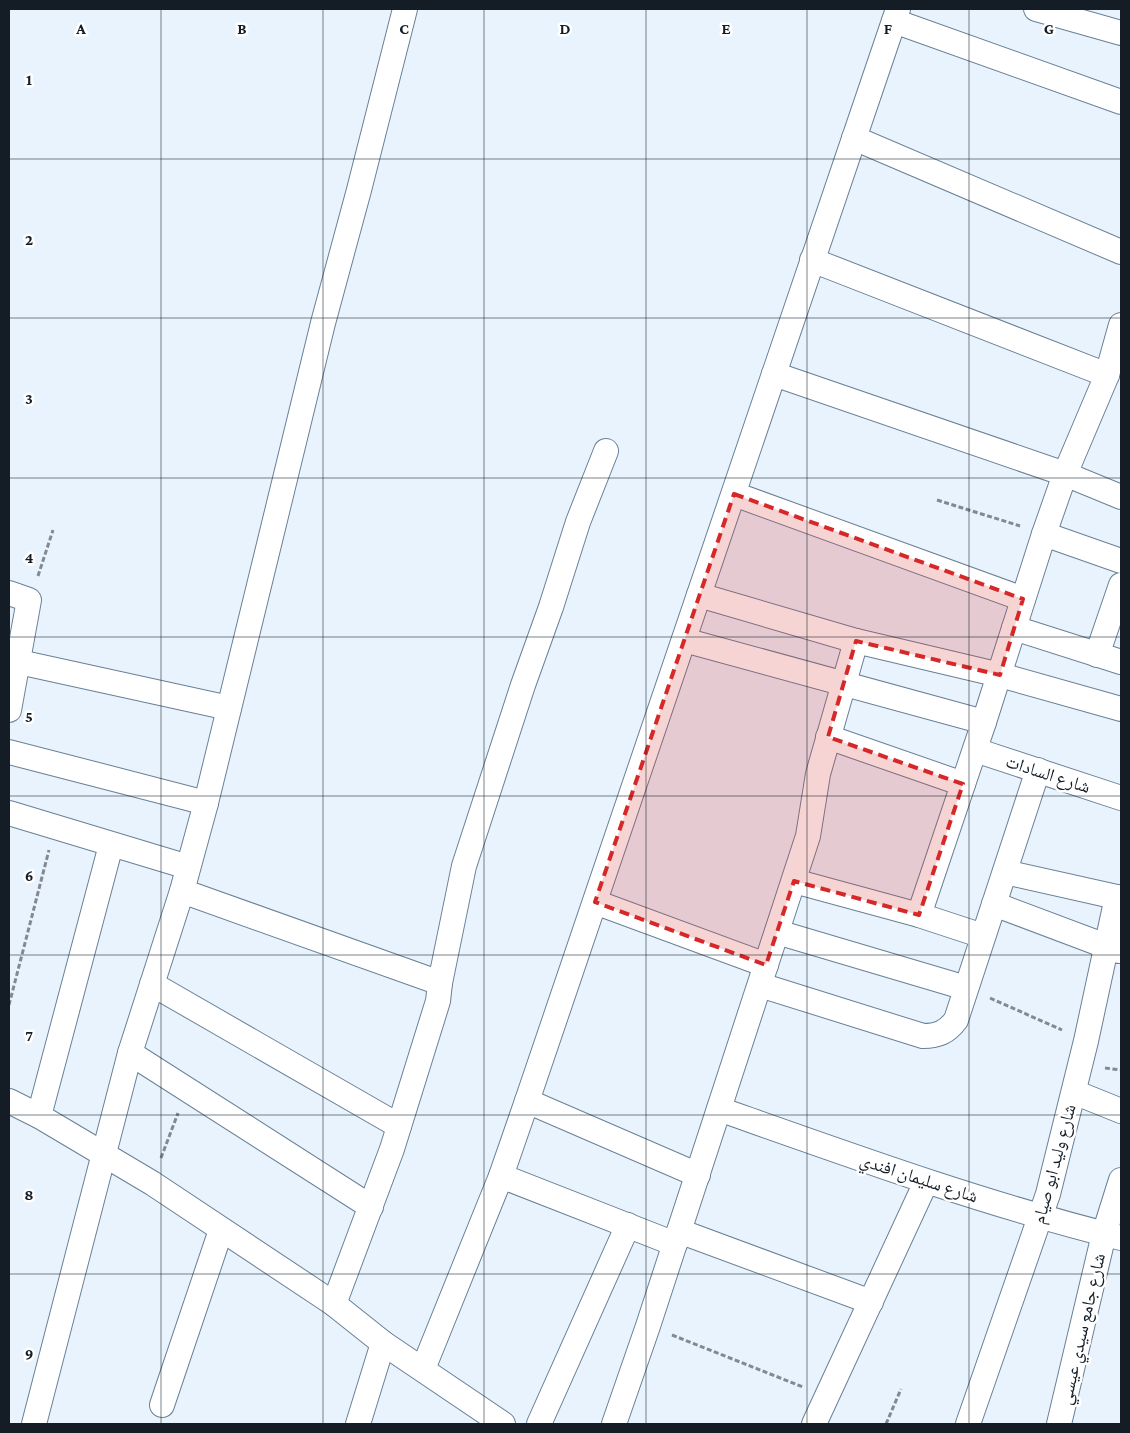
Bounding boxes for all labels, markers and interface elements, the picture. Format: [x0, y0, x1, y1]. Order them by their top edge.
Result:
text: A [75, 20, 86, 37]
text: B [237, 20, 247, 37]
text: C [399, 20, 409, 37]
text: D [559, 20, 571, 37]
text: E [721, 20, 731, 37]
text: F [884, 20, 893, 37]
text: G [1044, 20, 1054, 37]
text: 1 [26, 71, 32, 88]
text: 2 [25, 231, 33, 248]
text: 3 [25, 390, 33, 407]
text: 4 [25, 549, 34, 566]
text: 5 [25, 708, 33, 725]
street label: شارع السادات [1003, 751, 1093, 798]
text: 6 [25, 867, 33, 884]
text: 7 [25, 1027, 33, 1044]
street label: شارع وليد ابو صيام [1028, 1102, 1082, 1227]
street label: شارع سليمان افندي [856, 1149, 981, 1211]
text: 8 [24, 1186, 34, 1203]
street label: شارع جامع سيدي عيسي [1055, 1251, 1114, 1408]
text: 9 [25, 1345, 33, 1362]

